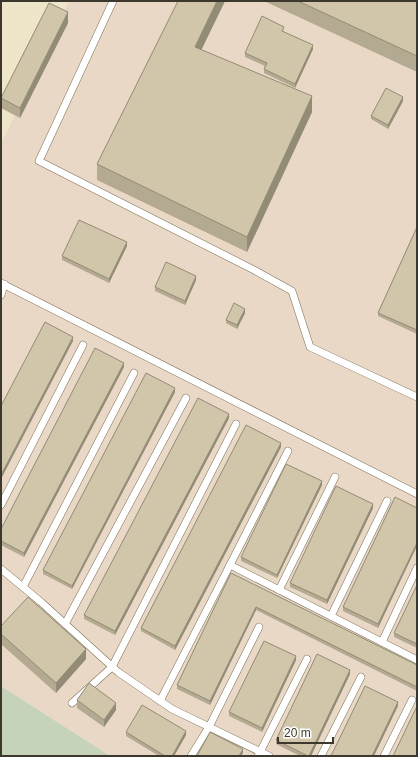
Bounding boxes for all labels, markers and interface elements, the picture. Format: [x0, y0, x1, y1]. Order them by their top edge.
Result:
scale bar [278, 719, 333, 745]
text: 20 m [284, 726, 311, 740]

